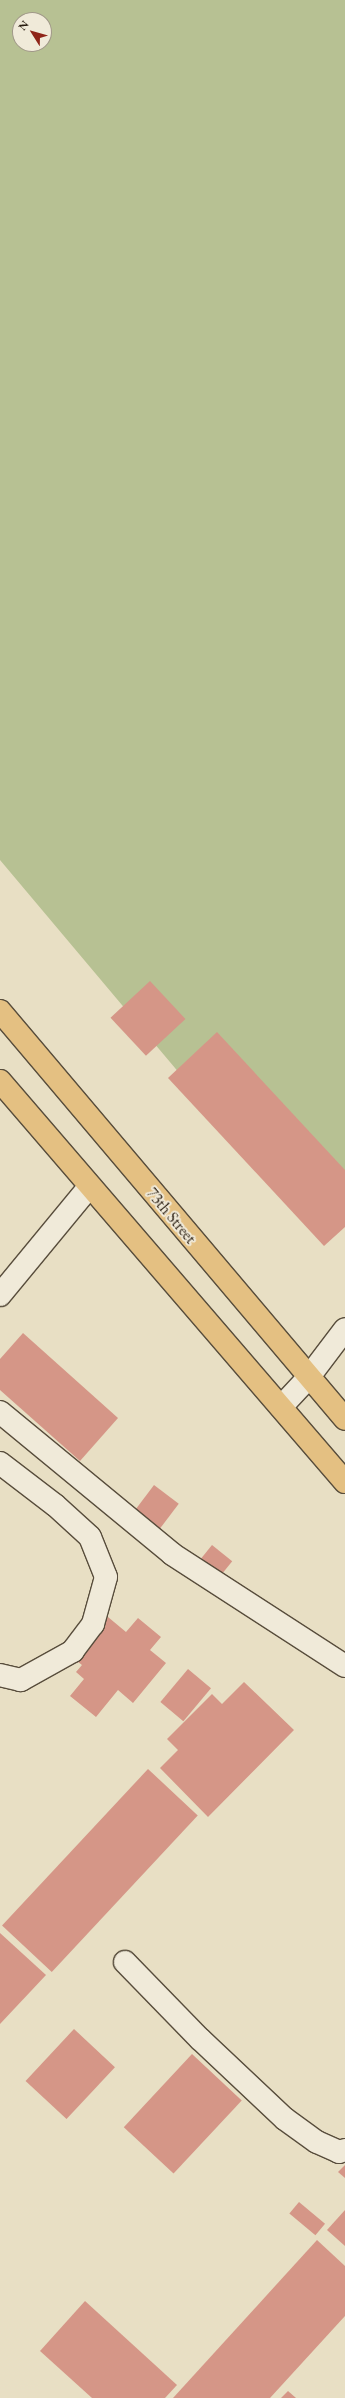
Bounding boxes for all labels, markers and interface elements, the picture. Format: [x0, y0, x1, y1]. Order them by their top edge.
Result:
north arrow [12, 12, 52, 52]
text: N [15, 18, 31, 33]
street label: 73th Street [142, 1184, 200, 1248]

